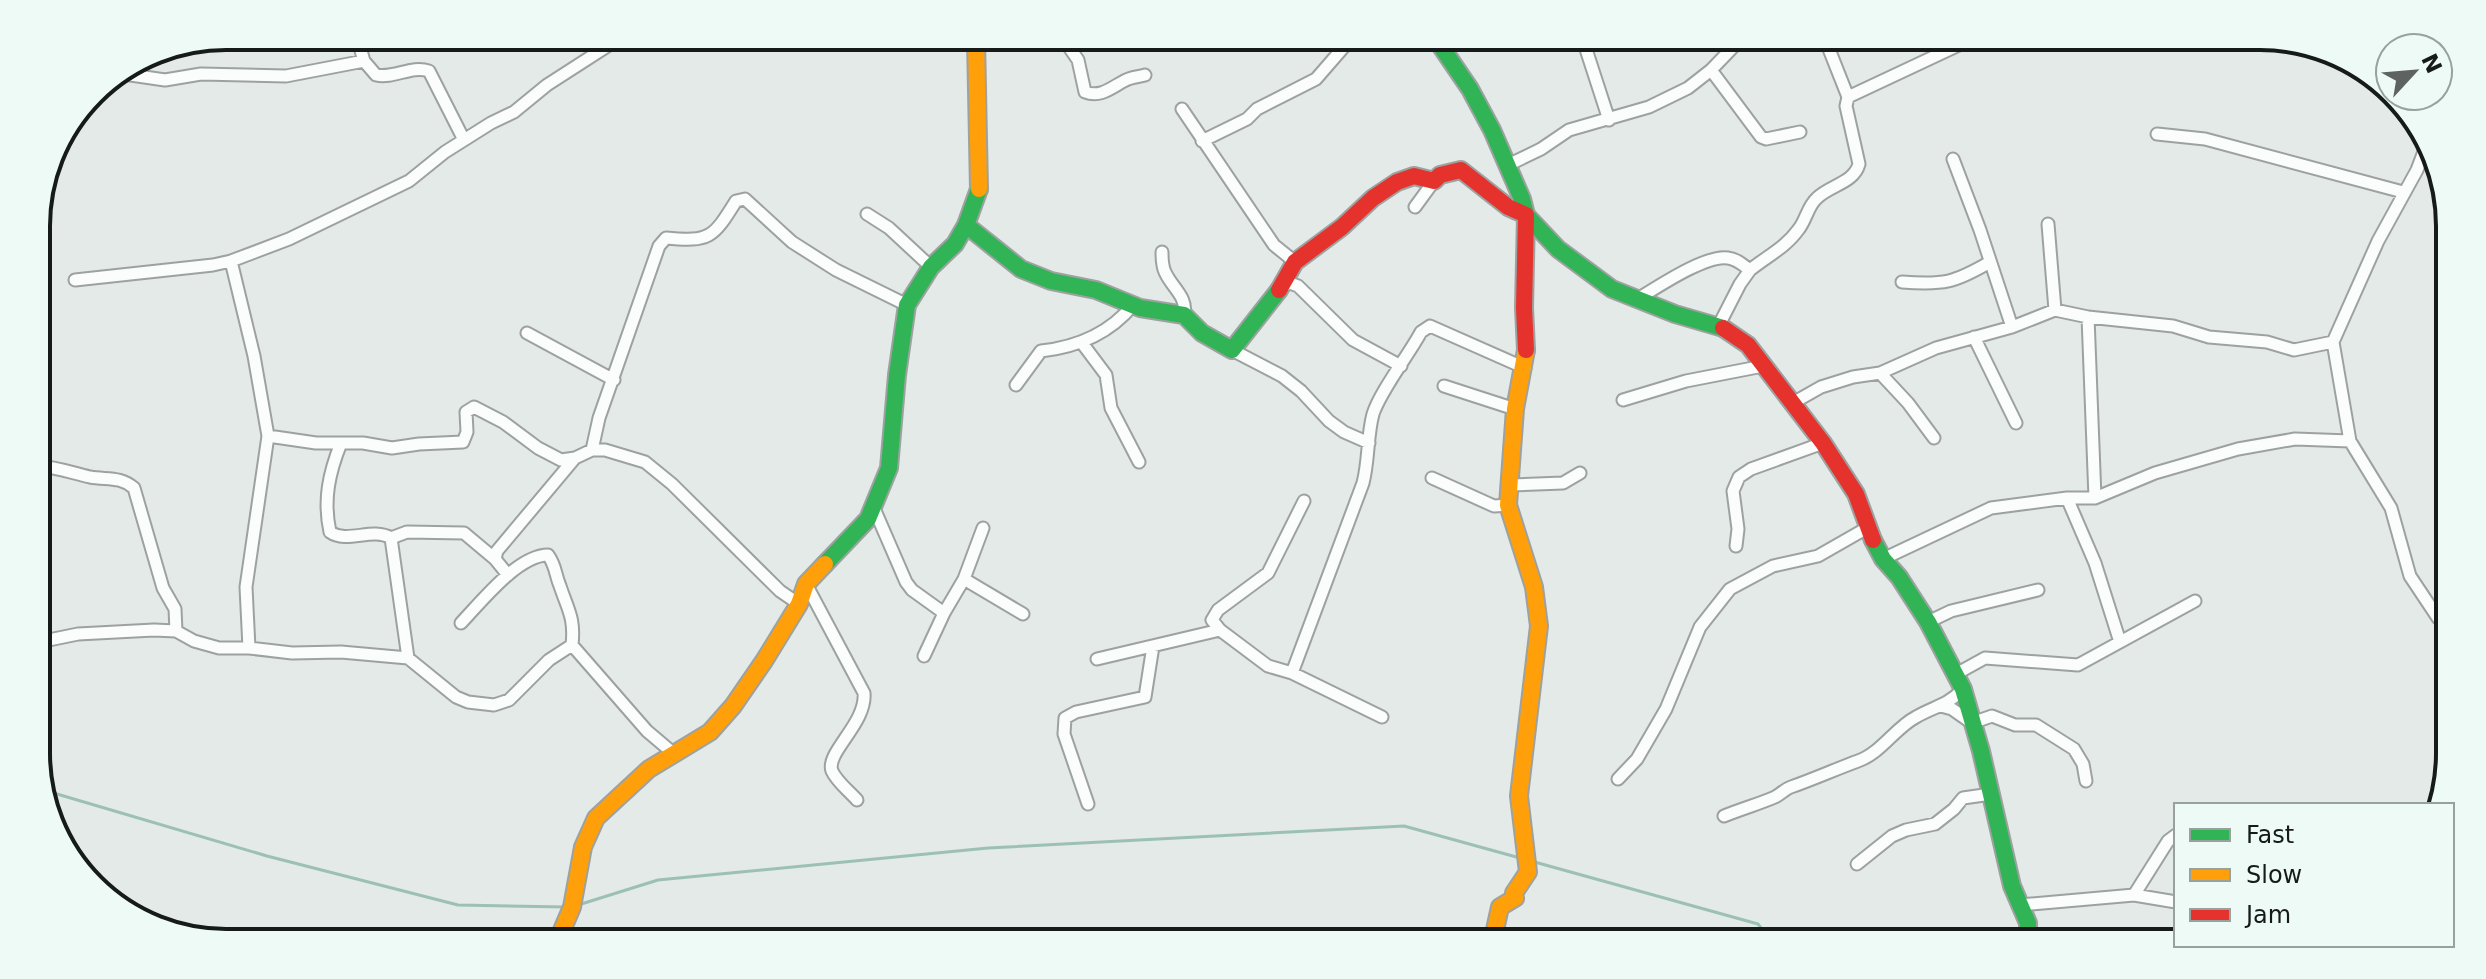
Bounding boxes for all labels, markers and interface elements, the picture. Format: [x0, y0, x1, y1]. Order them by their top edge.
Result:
north arrow [2374, 32, 2454, 112]
text: N [2416, 50, 2447, 77]
legend [2174, 803, 2454, 947]
text: Fast [2246, 821, 2294, 849]
text: Slow [2246, 861, 2302, 889]
text: Jam [2244, 901, 2291, 929]

